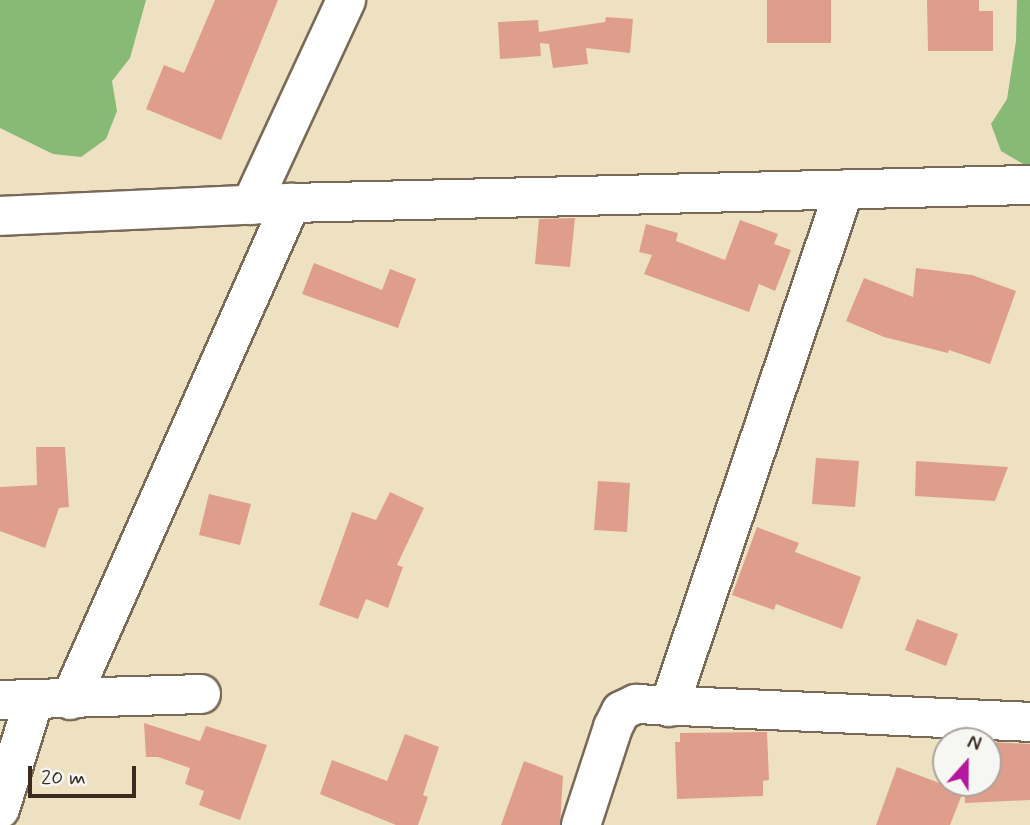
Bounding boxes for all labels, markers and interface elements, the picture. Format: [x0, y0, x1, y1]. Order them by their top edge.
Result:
north arrow [932, 727, 1002, 797]
text: N [964, 730, 984, 758]
scale bar [32, 752, 140, 796]
text: 20 m [41, 764, 86, 792]

